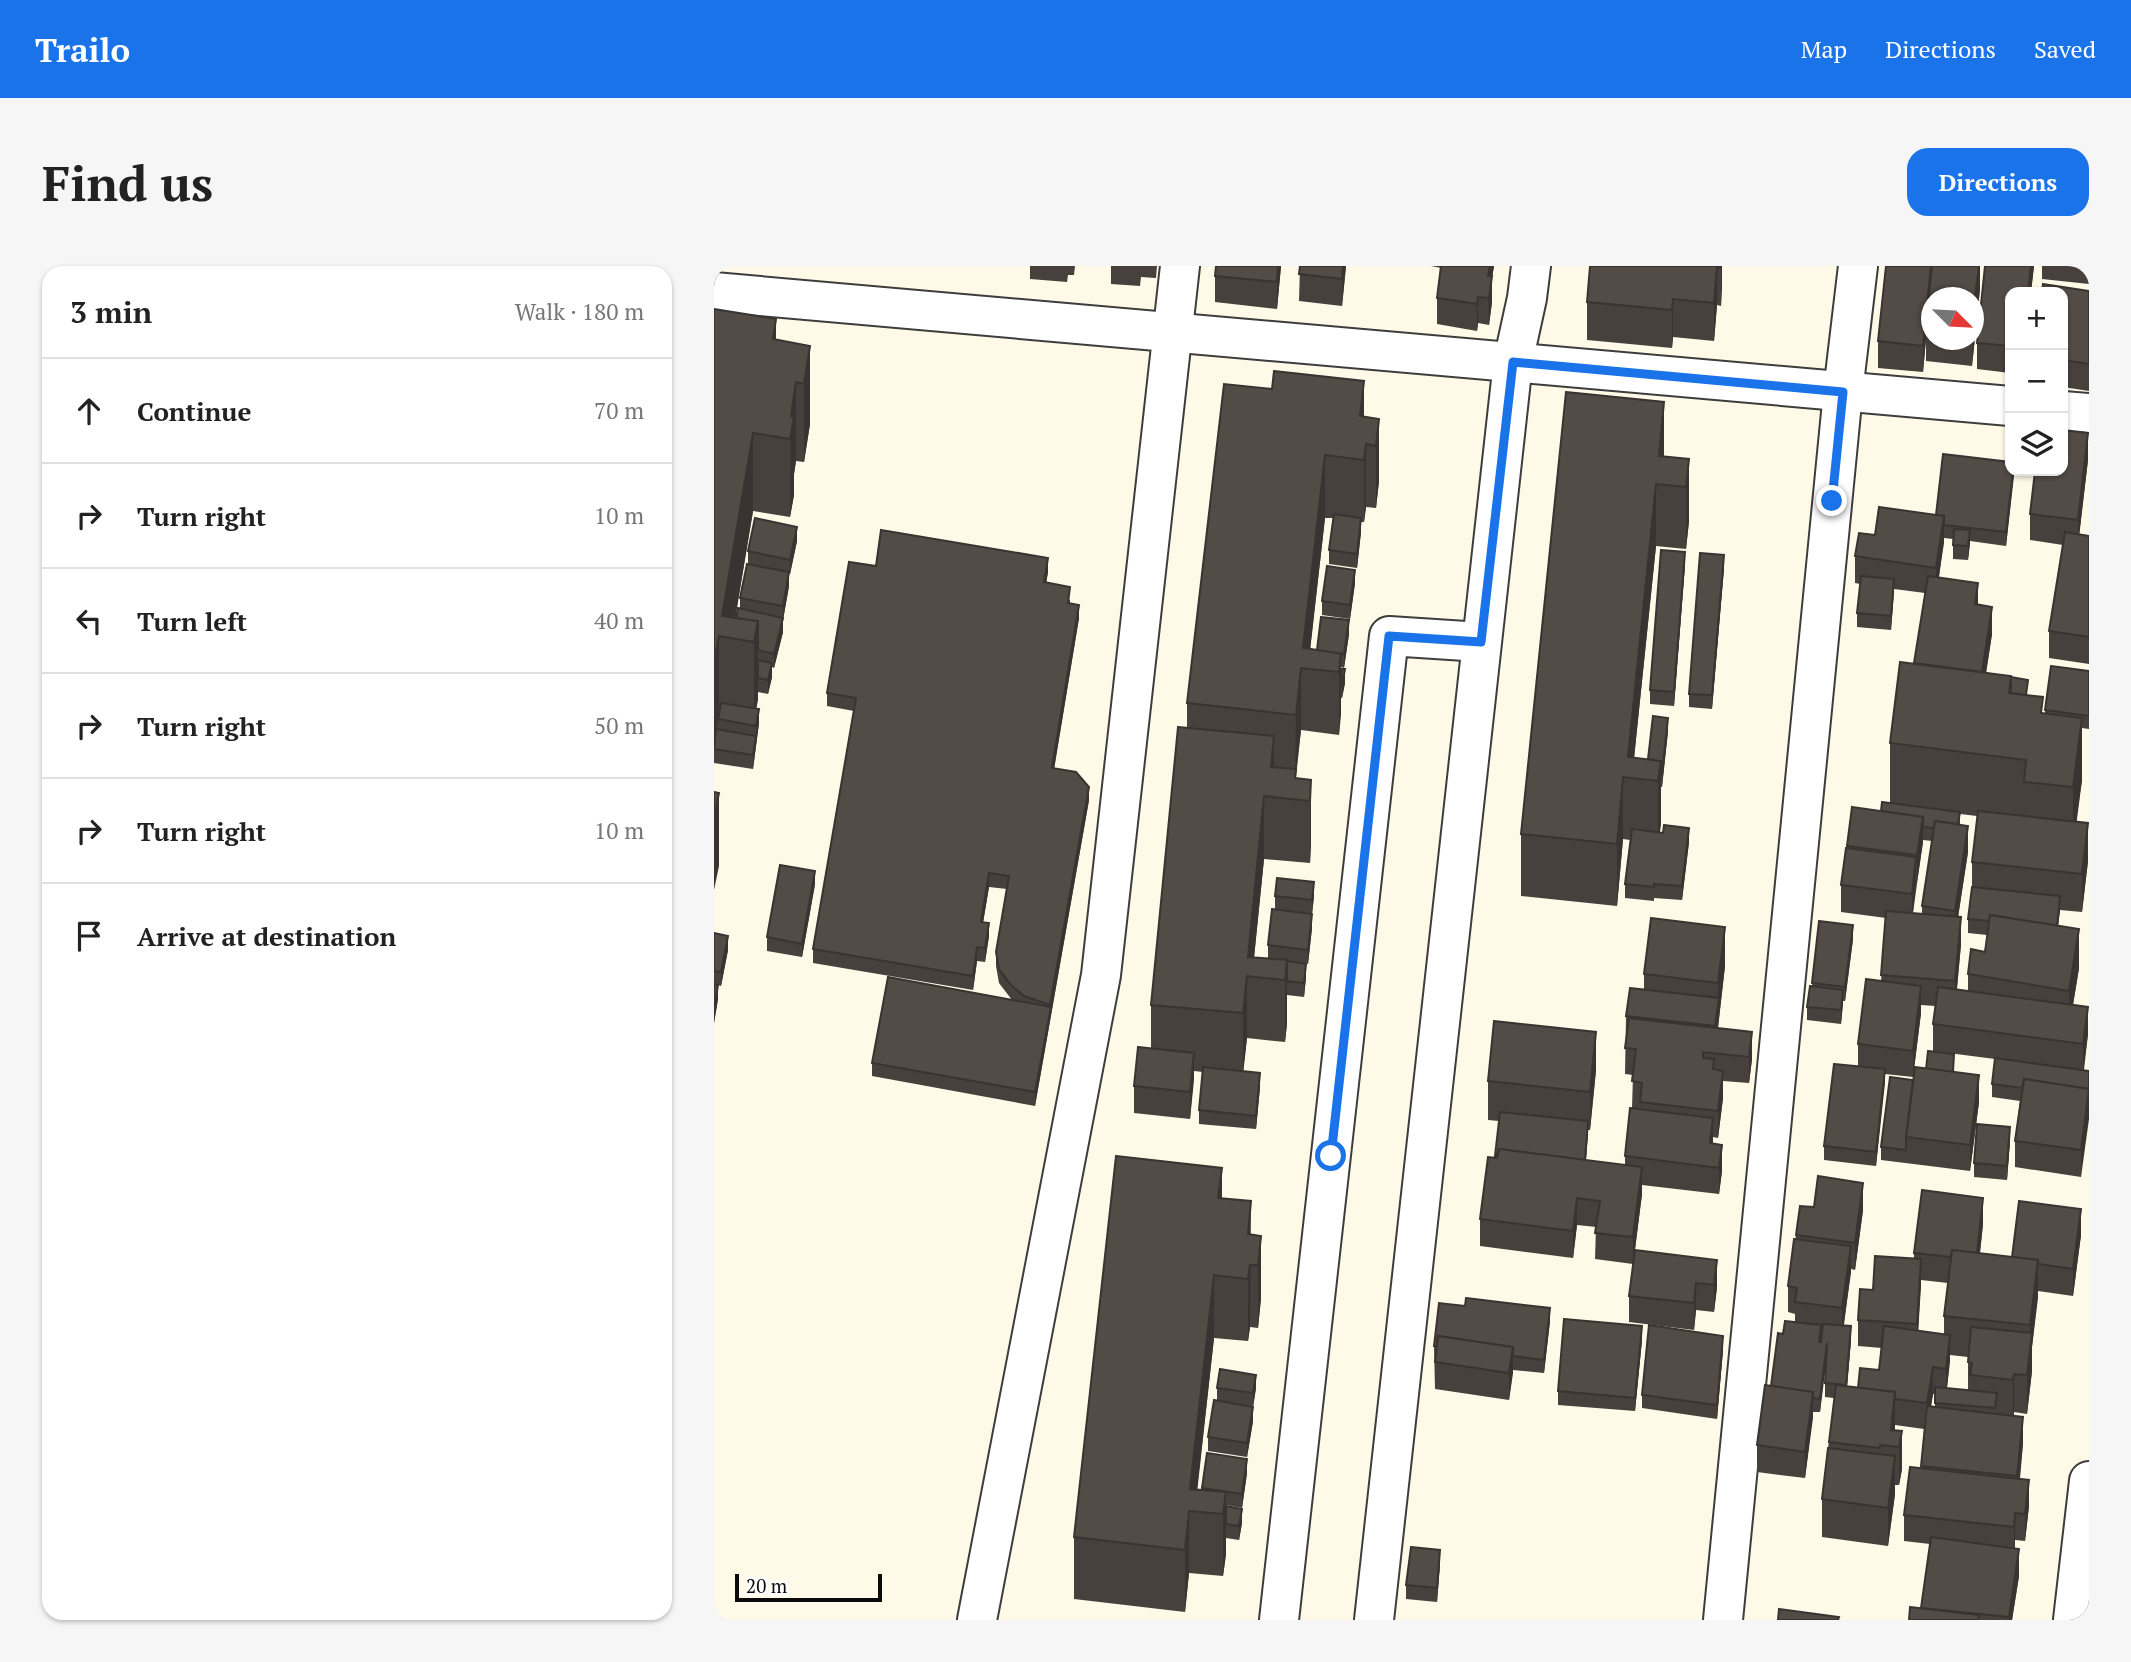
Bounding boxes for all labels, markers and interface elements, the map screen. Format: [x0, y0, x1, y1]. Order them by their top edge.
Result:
text: Trailo [35, 28, 130, 71]
text: Map [1801, 33, 1847, 65]
text: Directions [1885, 33, 1996, 65]
text: Saved [2034, 33, 2096, 65]
button: Directions [1907, 148, 2089, 216]
text: Find us [42, 150, 213, 215]
north arrow [1921, 287, 1984, 350]
map controls [2005, 287, 2068, 476]
button: + [2005, 287, 2068, 350]
text: 3 min [70, 292, 152, 332]
text: Walk · 180 m [515, 296, 644, 327]
button: − [2005, 350, 2068, 413]
icon: ahead [70, 392, 108, 430]
text: Continue [137, 394, 251, 428]
text: 70 m [594, 395, 644, 426]
button: layers [2005, 413, 2068, 476]
route end [1816, 485, 1847, 516]
icon: right [70, 497, 108, 535]
text: Turn right [137, 499, 266, 533]
text: 10 m [594, 500, 644, 531]
icon: left [70, 602, 108, 640]
text: Turn left [137, 604, 247, 638]
text: 40 m [594, 605, 644, 636]
icon: right [70, 707, 108, 745]
text: Turn right [137, 709, 266, 743]
text: 50 m [594, 710, 644, 741]
icon: right [70, 812, 108, 850]
text: Turn right [137, 814, 266, 848]
text: 10 m [594, 815, 644, 846]
icon: arrive [70, 917, 108, 955]
text: Arrive at destination [137, 919, 396, 953]
route start [1315, 1140, 1346, 1171]
scale bar [735, 1571, 882, 1603]
text: 20 m [746, 1573, 787, 1598]

